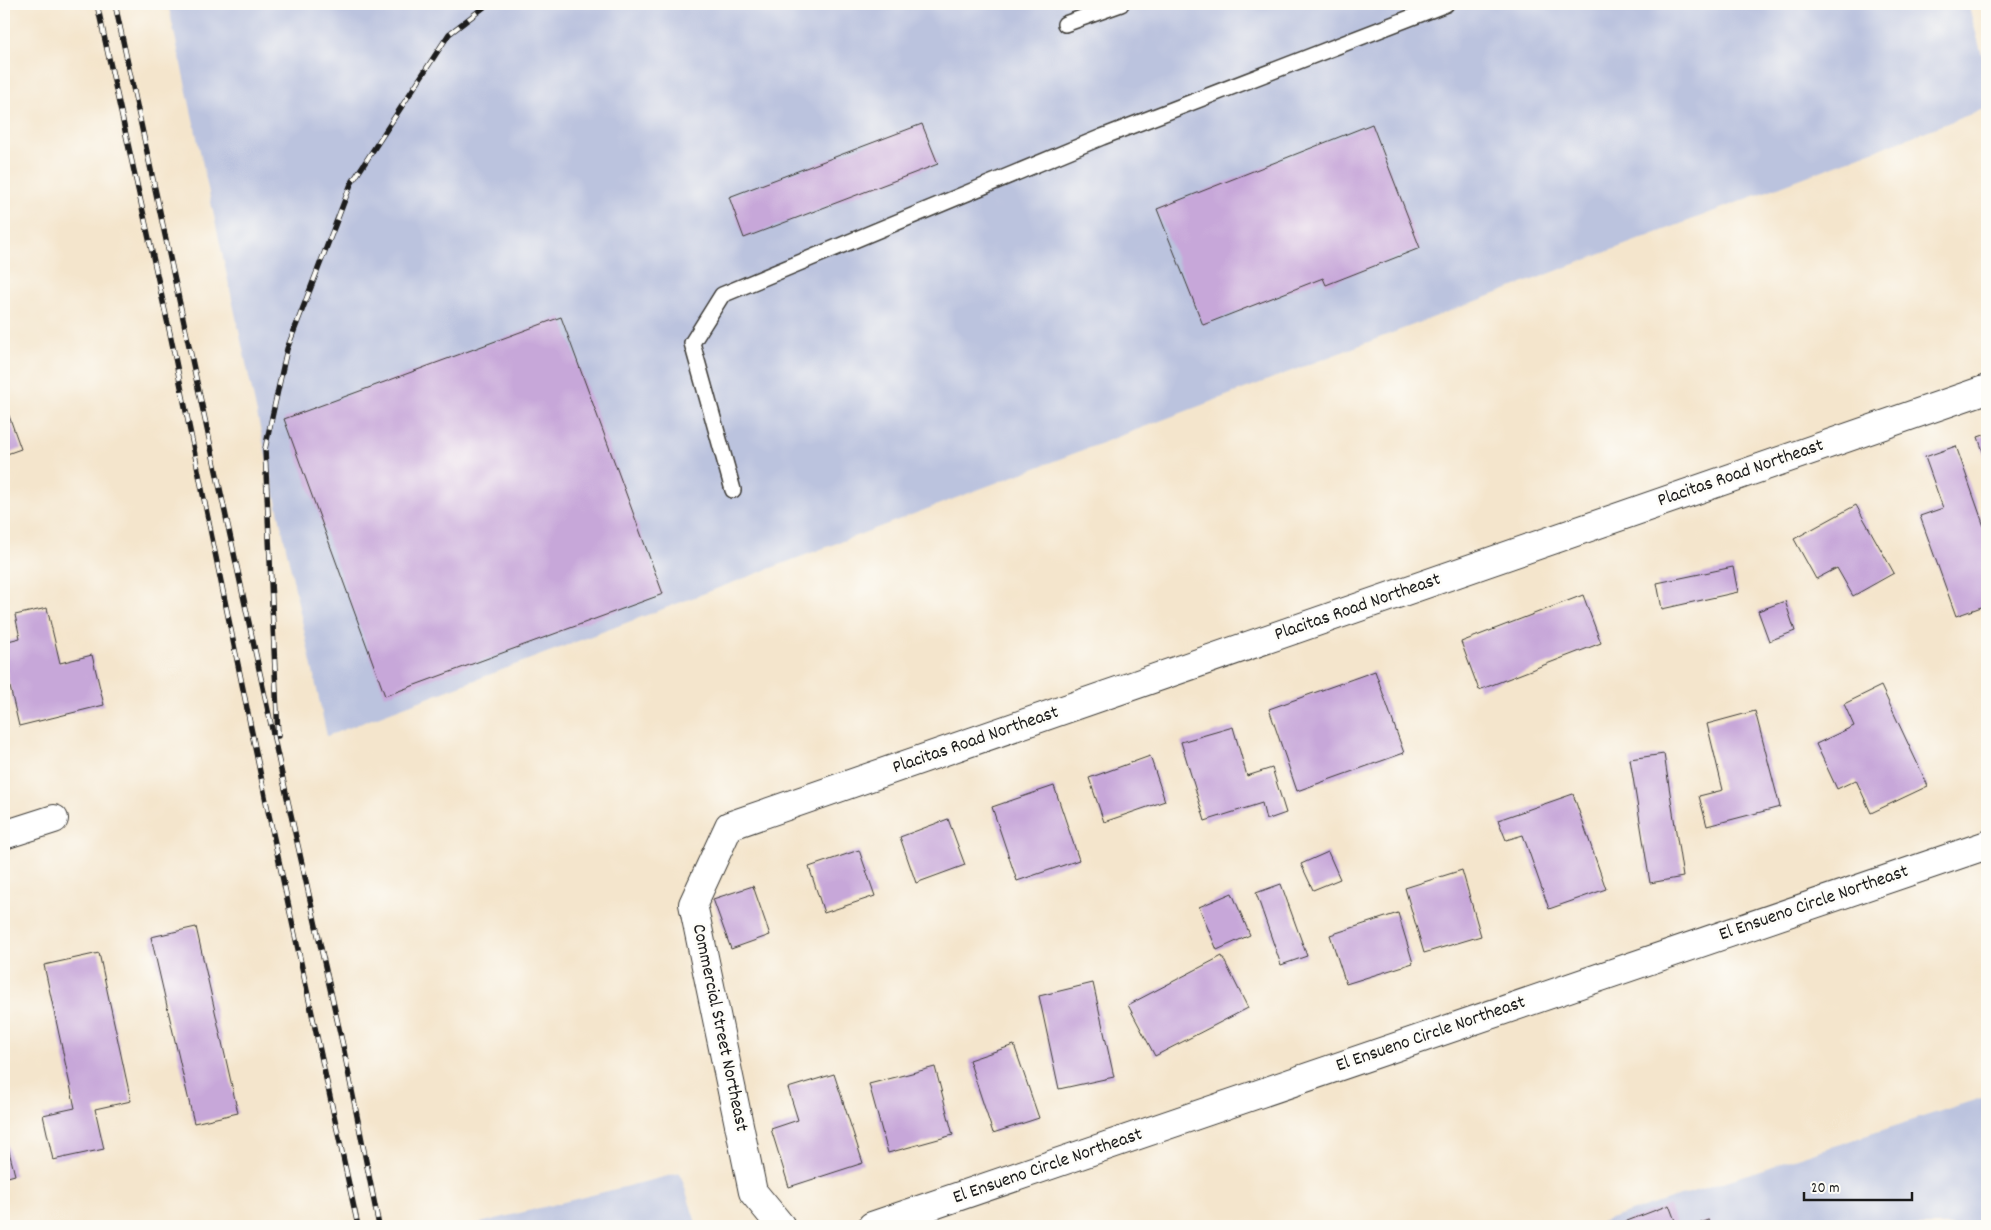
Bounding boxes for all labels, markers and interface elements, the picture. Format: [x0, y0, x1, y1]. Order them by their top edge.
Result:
street label: Placitas Road Northeast [1654, 433, 1828, 515]
street label: Placitas Road Northeast [1271, 567, 1445, 649]
street label: Placitas Road Northeast [889, 700, 1063, 782]
street label: El Ensueno Circle Northeast [1716, 859, 1912, 949]
street label: Commercial Street Northeast [684, 922, 754, 1134]
street label: El Ensueno Circle Northeast [1333, 990, 1529, 1080]
street label: El Ensueno Circle Northeast [950, 1122, 1146, 1212]
scale bar [1804, 1170, 1911, 1202]
text: 20 m [1811, 1178, 1839, 1200]

